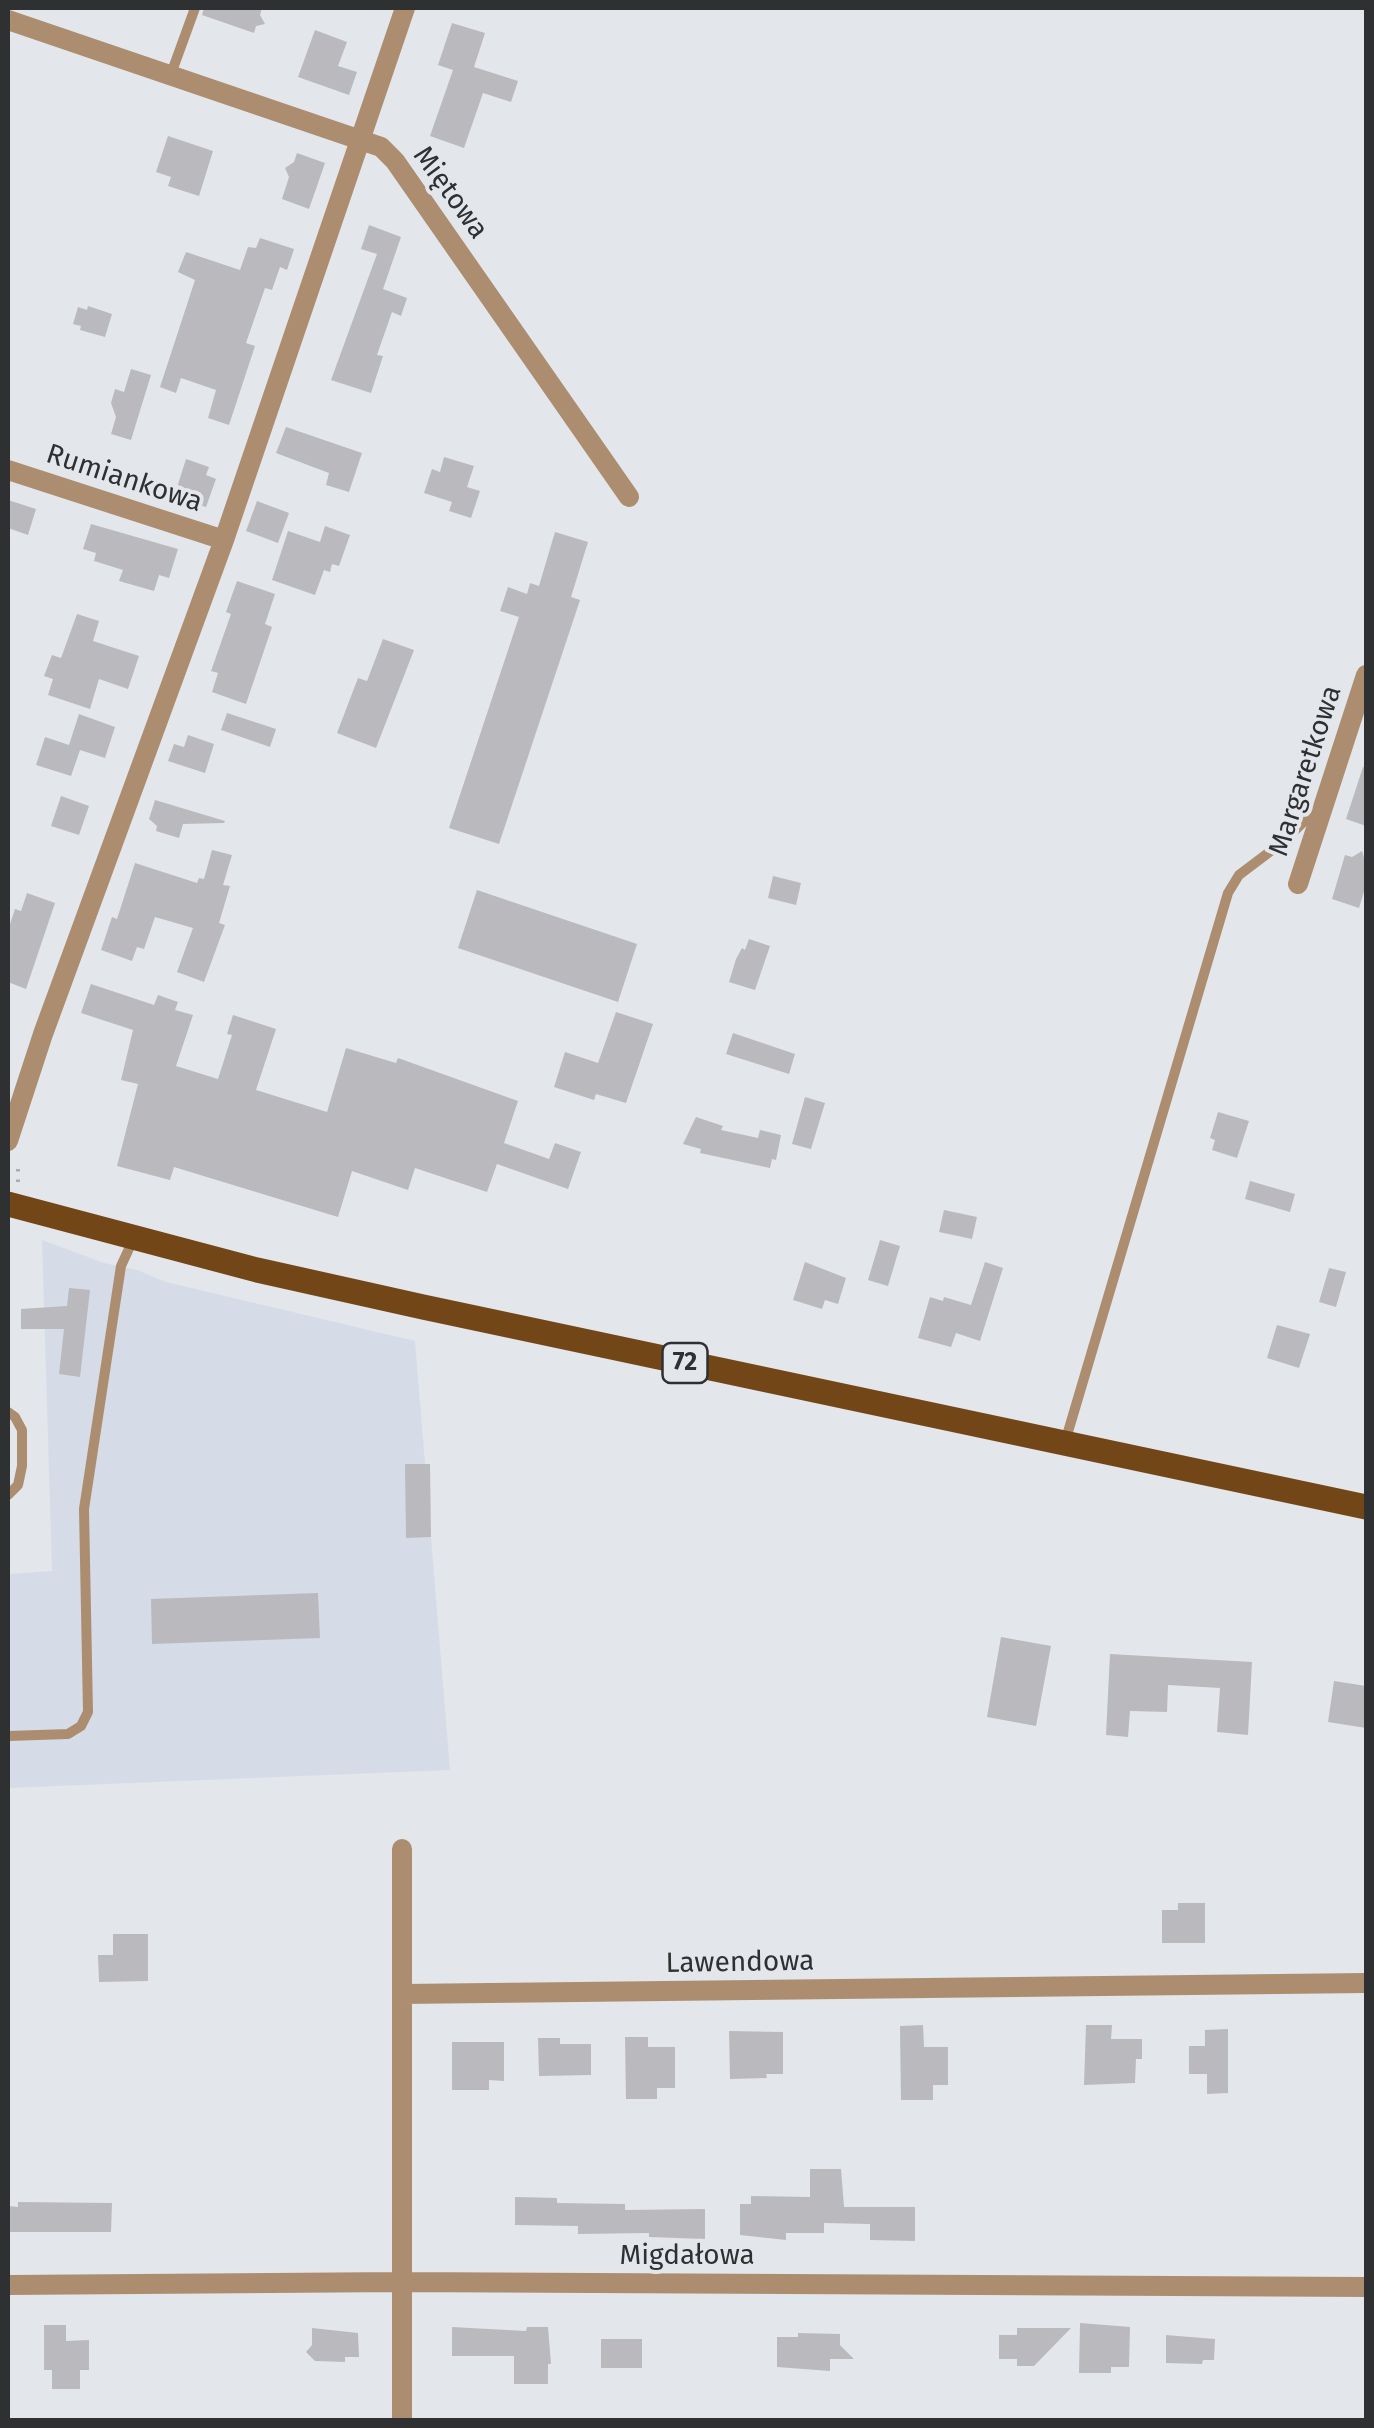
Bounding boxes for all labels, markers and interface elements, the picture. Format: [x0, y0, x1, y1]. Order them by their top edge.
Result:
street label: Miętowa [405, 140, 495, 246]
street label: Rumiankowa [42, 438, 206, 520]
street label: Margaretkowa [1263, 681, 1349, 861]
road number: 72 [662, 1343, 708, 1383]
street label: Lawendowa [665, 1945, 815, 1981]
street label: Migdałowa [619, 2239, 755, 2273]

